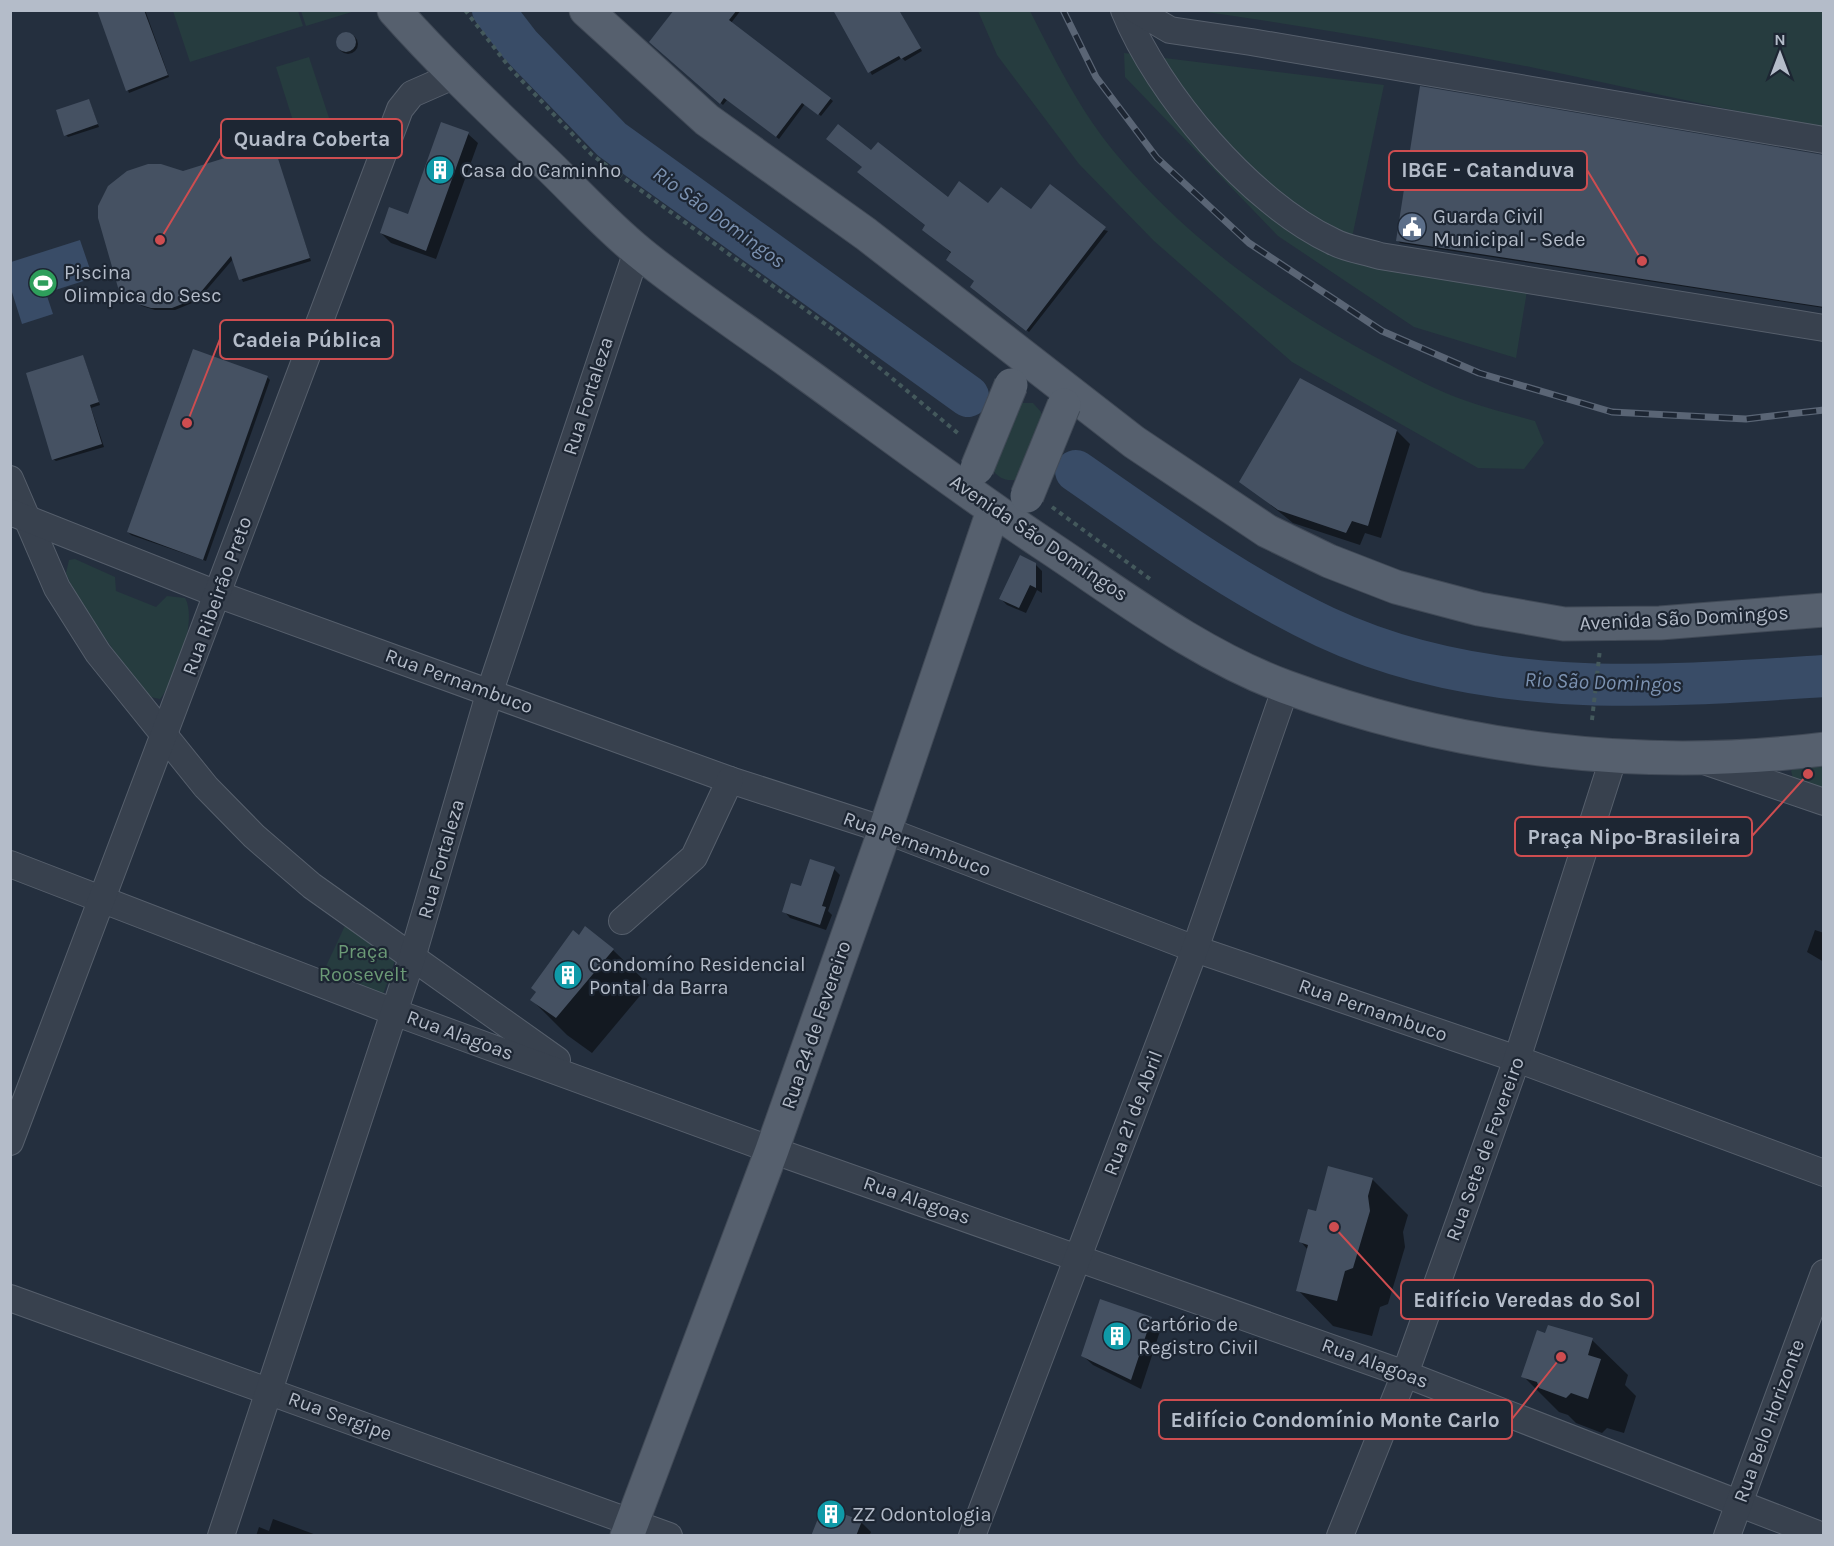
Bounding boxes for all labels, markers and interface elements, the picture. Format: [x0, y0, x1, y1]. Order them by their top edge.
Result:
north arrow [1750, 24, 1810, 84]
text: N [1774, 30, 1786, 49]
callout: Quadra Coberta [221, 119, 402, 158]
text: Quadra Coberta [234, 127, 390, 151]
callout: IBGE - Catanduva [1389, 151, 1587, 190]
building icon: Casa do Caminho [424, 154, 456, 186]
text: IBGE - Catanduva [1401, 158, 1575, 182]
place label: Casa do Caminho [461, 159, 621, 182]
water label: Rio São Domingos [648, 161, 790, 273]
place label: Guarda Civil Municipal - Sede [1433, 205, 1586, 251]
public building icon: Guarda Civil Municipal - Sede [1396, 211, 1428, 243]
place label: Piscina Olimpica do Sesc [64, 261, 222, 307]
sports icon: Piscina Olimpica do Sesc [27, 267, 59, 299]
callout: Cadeia Pública [220, 320, 393, 359]
text: Cadeia Pública [232, 328, 382, 352]
street label: Rua Fortaleza [558, 334, 618, 458]
street label: Avenida São Domingos [946, 470, 1132, 606]
street label: Rua Ribeirão Preto [178, 513, 256, 679]
street label: Avenida São Domingos [1579, 601, 1789, 635]
street label: Rua Pernambuco [382, 644, 536, 718]
water label: Rio São Domingos [1524, 667, 1682, 697]
street label: Rua Fortaleza [413, 797, 469, 921]
street label: Rua Pernambuco [840, 807, 994, 881]
callout: Praça Nipo-Brasileira [1515, 817, 1752, 856]
text: Praça Nipo-Brasileira [1528, 825, 1740, 849]
street label: Rua 24 de Fevereiro [776, 938, 856, 1112]
park label: Praça Roosevelt [319, 940, 408, 986]
place label: Condomíno Residencial Pontal da Barra [589, 953, 806, 999]
building icon: Condomíno Residencial Pontal da Barra [552, 959, 584, 991]
street label: Rua Pernambuco [1296, 974, 1450, 1046]
street label: Rua Alagoas [403, 1005, 517, 1065]
street label: Rua 21 de Abril [1099, 1047, 1167, 1179]
street label: Rua Sete de Fevereiro [1441, 1054, 1529, 1244]
street label: Rua Alagoas [860, 1171, 974, 1229]
callout: Edifício Veredas do Sol [1401, 1280, 1653, 1319]
text: Edifício Veredas do Sol [1413, 1288, 1641, 1312]
place label: Cartório de Registro Civil [1138, 1313, 1259, 1359]
building icon: Cartório de Registro Civil [1101, 1320, 1133, 1352]
street label: Rua Alagoas [1318, 1333, 1432, 1393]
street label: Rua Belo Horizonte [1729, 1336, 1809, 1506]
street label: Rua Sergipe [285, 1387, 395, 1445]
callout: Edifício Condomínio Monte Carlo [1159, 1400, 1512, 1439]
text: Edifício Condomínio Monte Carlo [1170, 1408, 1500, 1432]
building icon: ZZ Odontologia [815, 1498, 847, 1530]
place label: ZZ Odontologia [852, 1503, 991, 1526]

